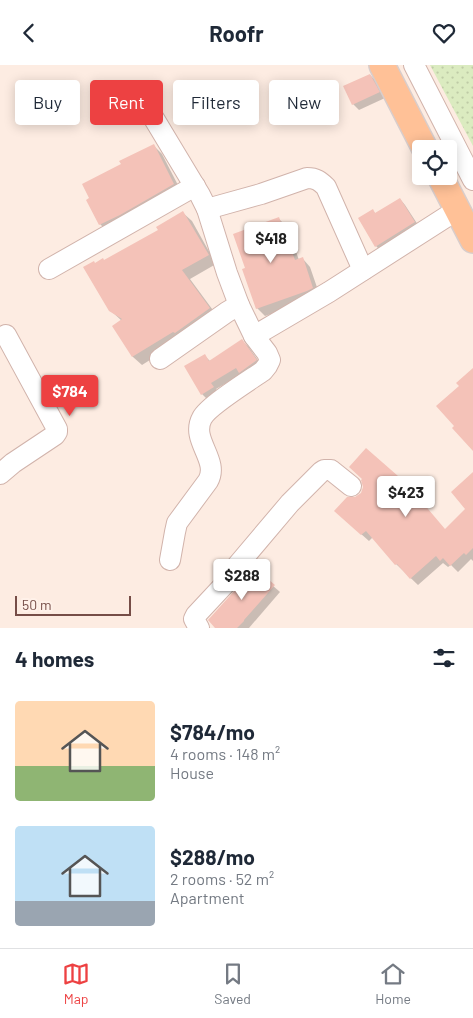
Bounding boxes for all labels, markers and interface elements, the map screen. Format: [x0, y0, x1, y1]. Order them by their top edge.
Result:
icon: back [15, 19, 43, 47]
icon: heart [430, 19, 458, 47]
text: Roofr [209, 20, 264, 46]
chip: Buy [15, 80, 80, 125]
chip: Rent [90, 80, 163, 125]
chip: Filters [173, 80, 259, 125]
chip: New [269, 80, 339, 125]
map controls [412, 140, 457, 185]
button: locate [412, 140, 457, 185]
pin: $418 [241, 221, 301, 264]
text: $418 [255, 228, 287, 247]
pin: $784 [40, 375, 100, 417]
text: $784 [52, 381, 88, 400]
pin: $423 [376, 475, 436, 518]
text: $423 [388, 482, 424, 501]
pin: $288 [212, 559, 272, 601]
text: $288 [224, 565, 260, 584]
scale bar [15, 593, 131, 616]
text: 50 m [22, 596, 51, 613]
icon: filters [430, 644, 458, 672]
text: 4 homes [15, 646, 94, 671]
text: $784/mo [170, 719, 255, 744]
icon: home [55, 721, 115, 781]
text: 4 rooms · 148 m² [170, 744, 280, 763]
text: House [170, 763, 214, 782]
text: $288/mo [170, 844, 255, 869]
icon: home [55, 846, 115, 906]
text: 2 rooms · 52 m² [170, 869, 274, 888]
text: Apartment [170, 888, 245, 907]
tab: Map [62, 960, 90, 1007]
tab: Saved [214, 960, 251, 1007]
tab: Home [375, 960, 411, 1007]

